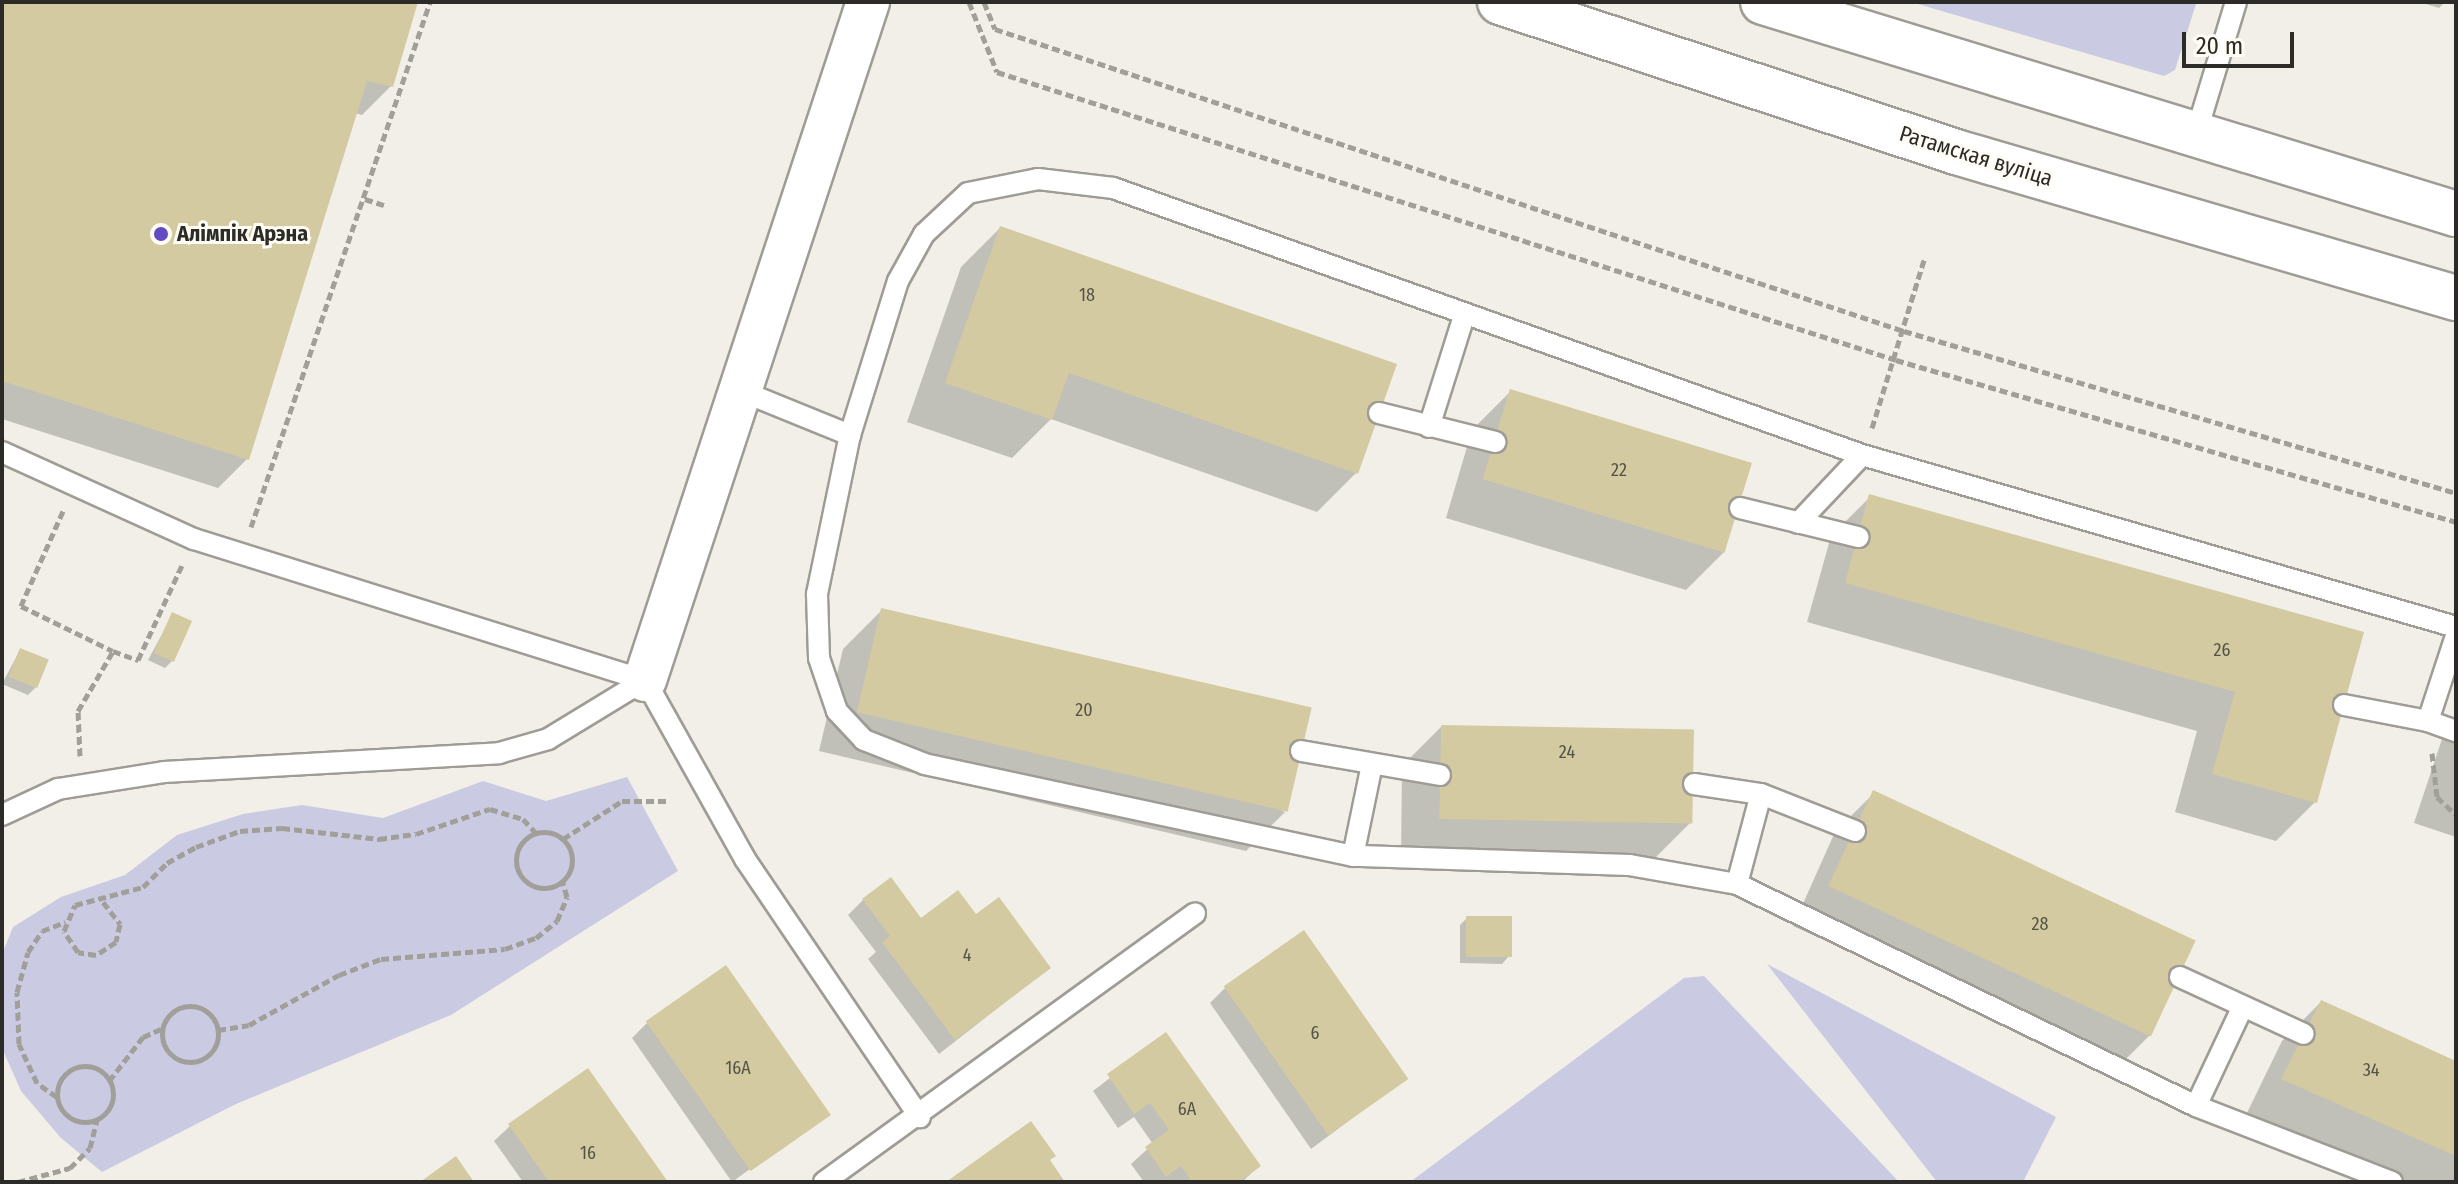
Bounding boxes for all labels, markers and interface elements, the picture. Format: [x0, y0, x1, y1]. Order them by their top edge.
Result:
scale bar [2186, 16, 2298, 66]
text: 20 m [2196, 32, 2243, 60]
street label: Ратамская вуліца [1896, 120, 2056, 192]
place label: Алімпік Арэна [177, 221, 308, 247]
marker: Алімпік Арэна [152, 225, 170, 243]
house number: 18 [1079, 284, 1095, 306]
house number: 22 [1611, 459, 1627, 481]
house number: 26 [2214, 639, 2230, 661]
house number: 20 [1075, 699, 1093, 721]
house number: 24 [1559, 741, 1575, 763]
house number: 28 [2032, 913, 2048, 935]
house number: 4 [963, 944, 971, 966]
house number: 6 [1311, 1022, 1319, 1044]
house number: 16А [725, 1057, 751, 1079]
house number: 34 [2363, 1059, 2379, 1081]
house number: 6А [1178, 1098, 1196, 1120]
house number: 16 [580, 1142, 596, 1164]

